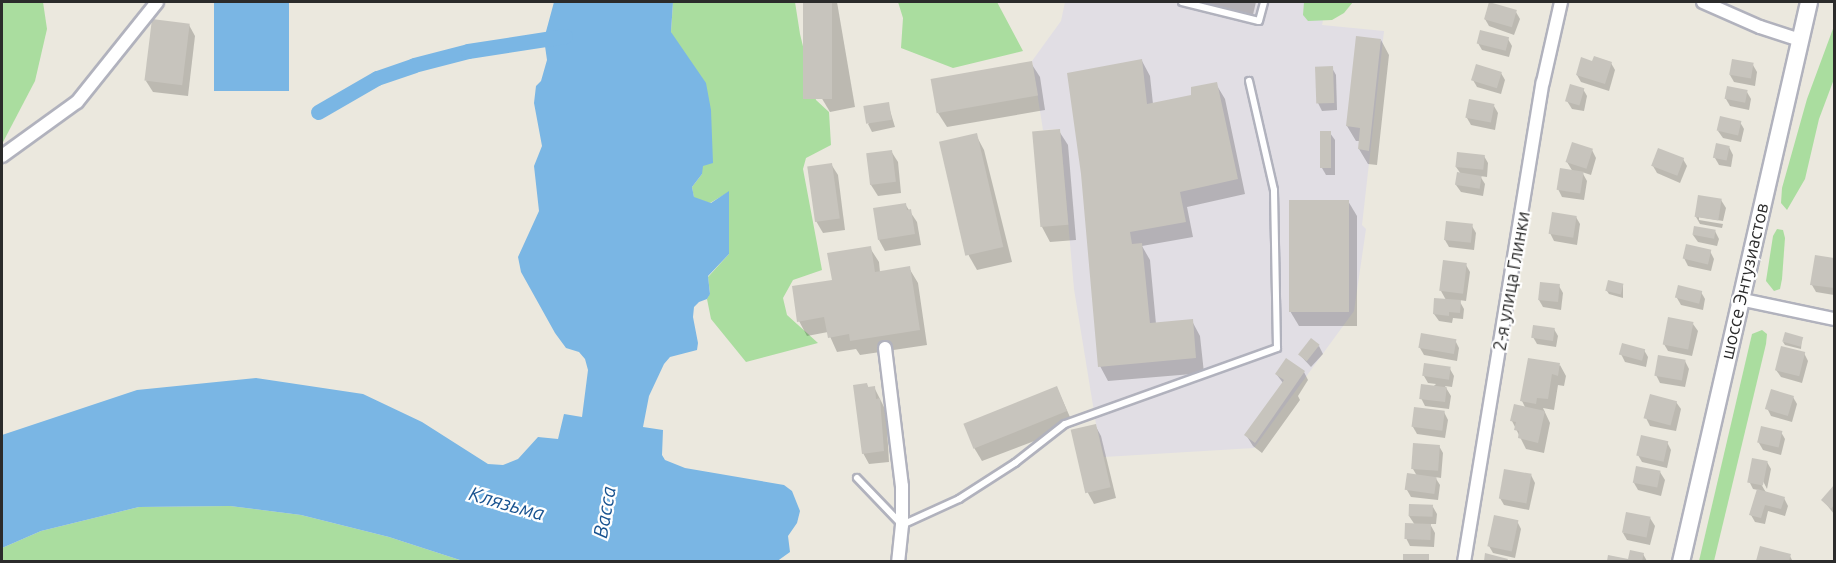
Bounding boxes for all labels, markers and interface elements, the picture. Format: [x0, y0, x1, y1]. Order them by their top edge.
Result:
street label: шоссе Энтузиастов [1715, 201, 1773, 361]
street label: 2-я улица Глинки [1488, 210, 1534, 352]
water label: Клязьма [467, 481, 547, 525]
water label: Васса [588, 484, 620, 540]

